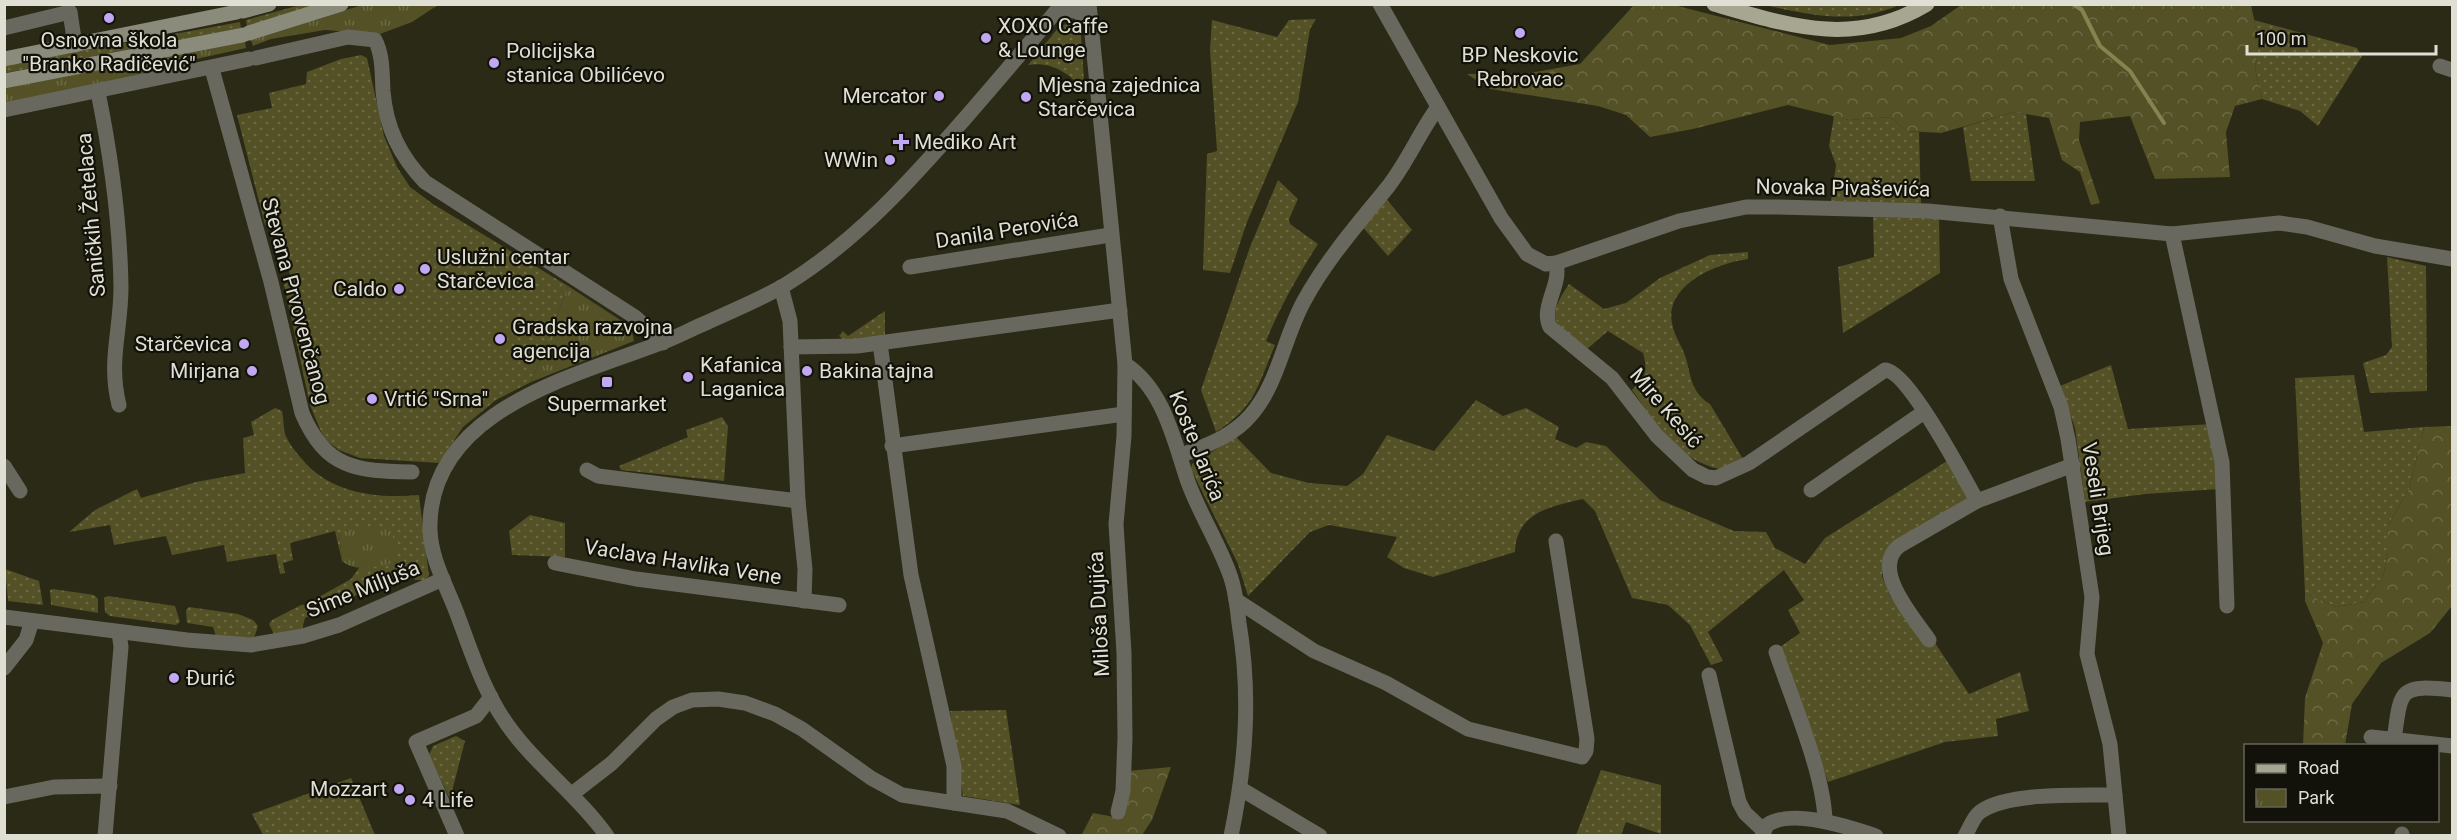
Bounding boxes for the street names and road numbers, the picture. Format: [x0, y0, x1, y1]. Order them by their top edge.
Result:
street label: Saničkih Žetelaca [72, 132, 110, 298]
street label: Novaka Pivaševića [1755, 174, 1931, 202]
street label: Stevana Prvovenčanog [257, 195, 335, 407]
street label: Danila Perovića [934, 207, 1080, 253]
street label: Mire Kesić [1625, 363, 1707, 453]
street label: Koste Jarića [1164, 387, 1230, 505]
street label: Veseli Brijeg [2077, 440, 2119, 558]
street label: Vaclava Havlika Vene [583, 535, 783, 589]
street label: Miloša Dujića [1084, 551, 1114, 677]
street label: Sime Miljuša [303, 555, 423, 623]

